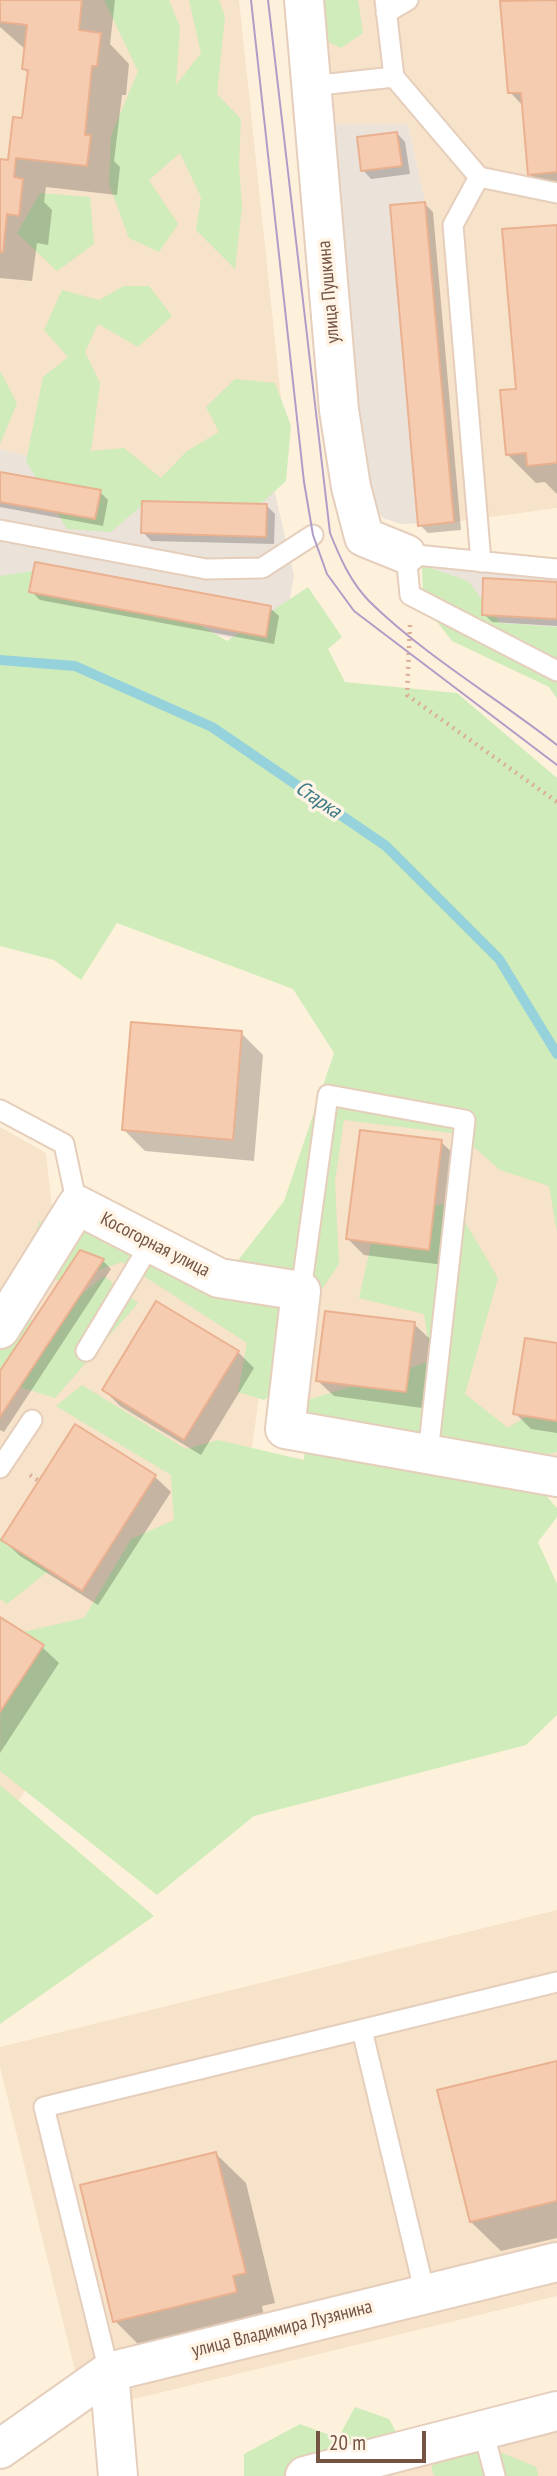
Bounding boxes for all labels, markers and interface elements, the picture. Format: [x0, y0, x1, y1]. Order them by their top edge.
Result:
street label: улица Пушкина [313, 240, 345, 344]
water label: Старка [291, 776, 345, 824]
street label: Косогорная улица [97, 1208, 213, 1282]
street label: улица Владимира Лузянина [189, 2296, 375, 2362]
scale bar [319, 2416, 429, 2460]
text: 20 m [329, 2429, 366, 2456]

